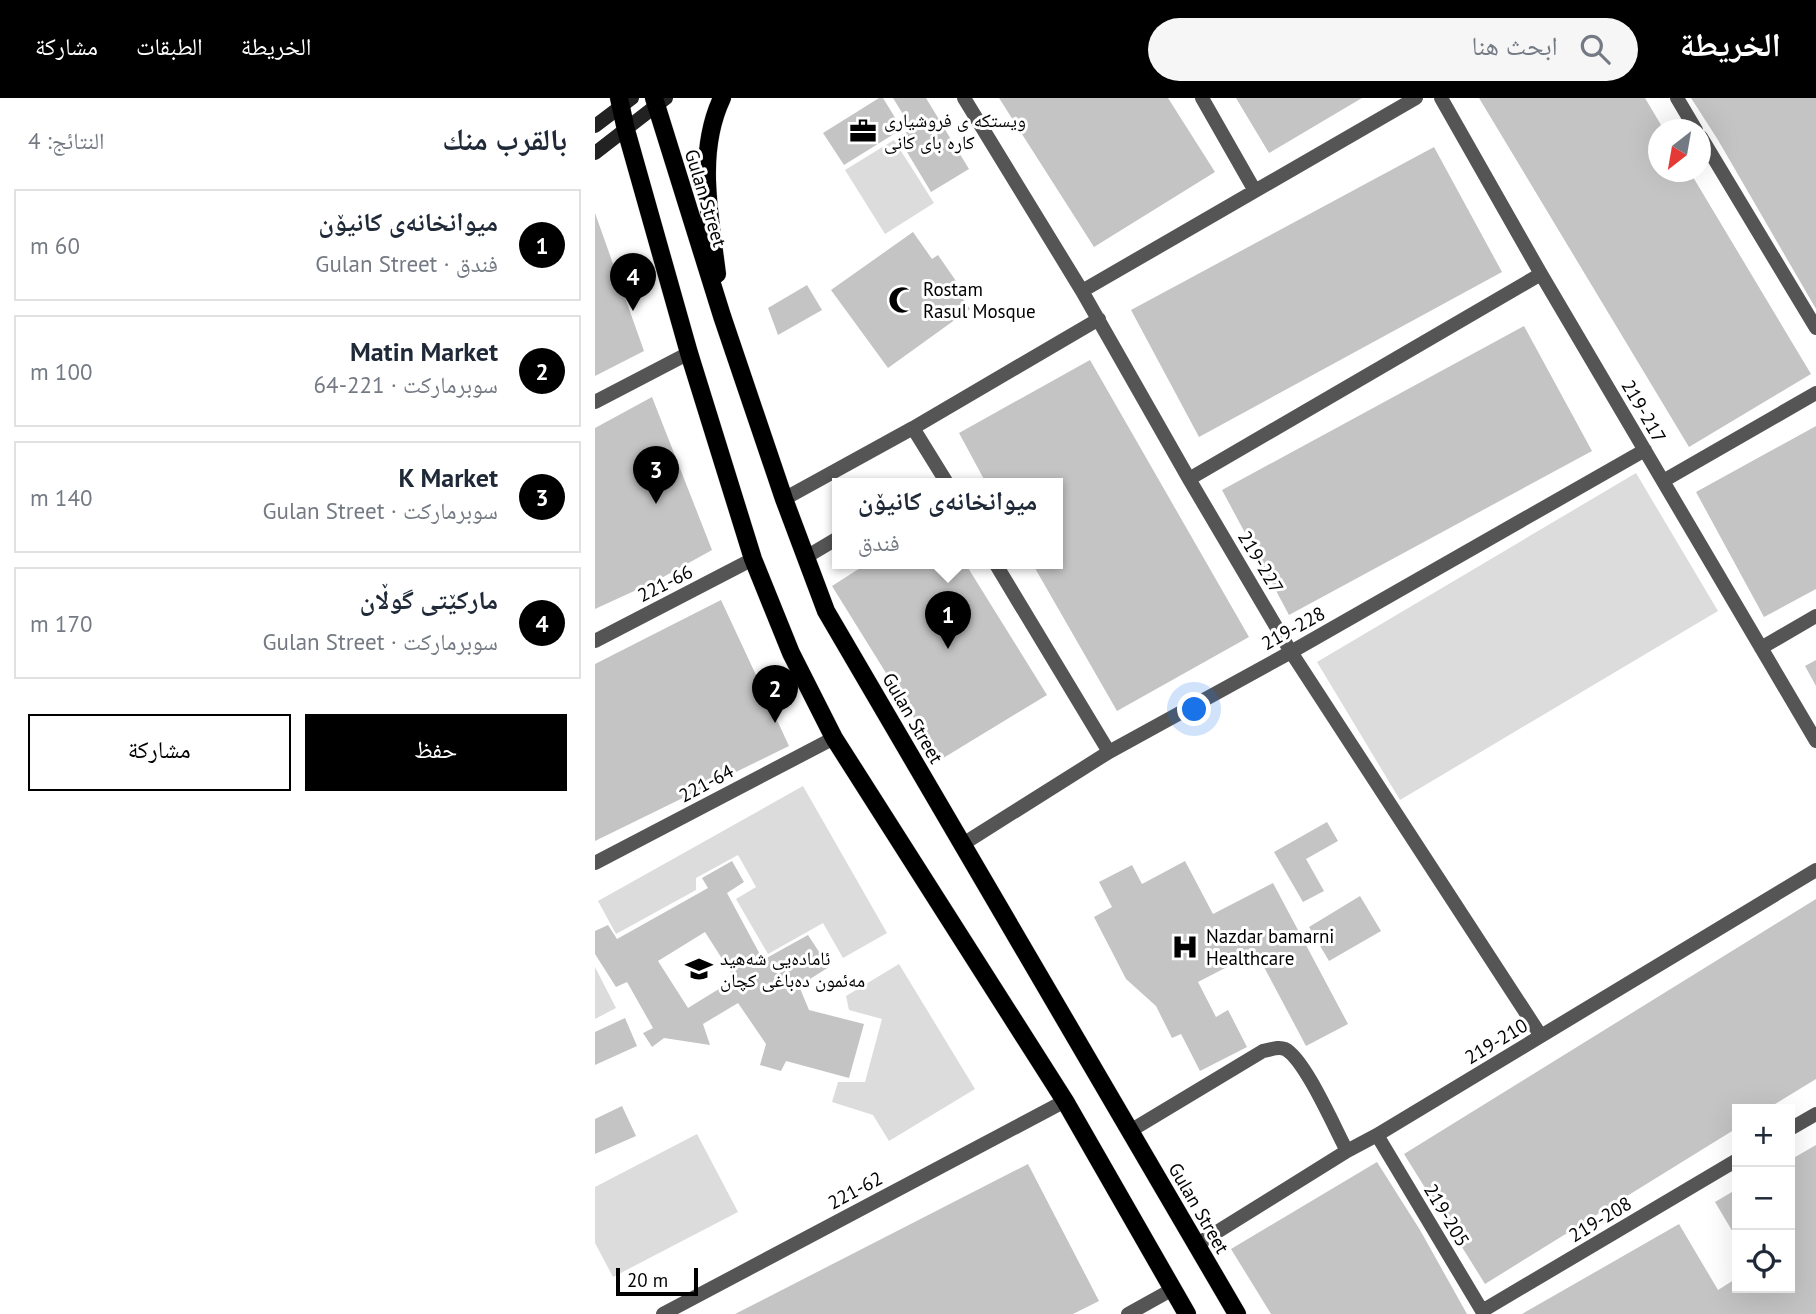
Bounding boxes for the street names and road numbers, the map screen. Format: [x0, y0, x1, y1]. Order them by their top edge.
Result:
street label: Gulan Street [680, 146, 732, 250]
street label: 219-217 [1616, 375, 1672, 447]
street label: 219-227 [1233, 526, 1289, 598]
street label: 221-66 [633, 559, 697, 607]
street label: 219-228 [1257, 601, 1329, 655]
street label: Gulan Street [877, 668, 949, 768]
street label: 221-64 [674, 759, 738, 807]
street label: 219-210 [1460, 1013, 1532, 1069]
street label: Gulan Street [1163, 1158, 1235, 1258]
street label: 221-62 [823, 1166, 887, 1214]
street label: 219-205 [1419, 1179, 1475, 1251]
street label: 219-208 [1564, 1191, 1636, 1247]

